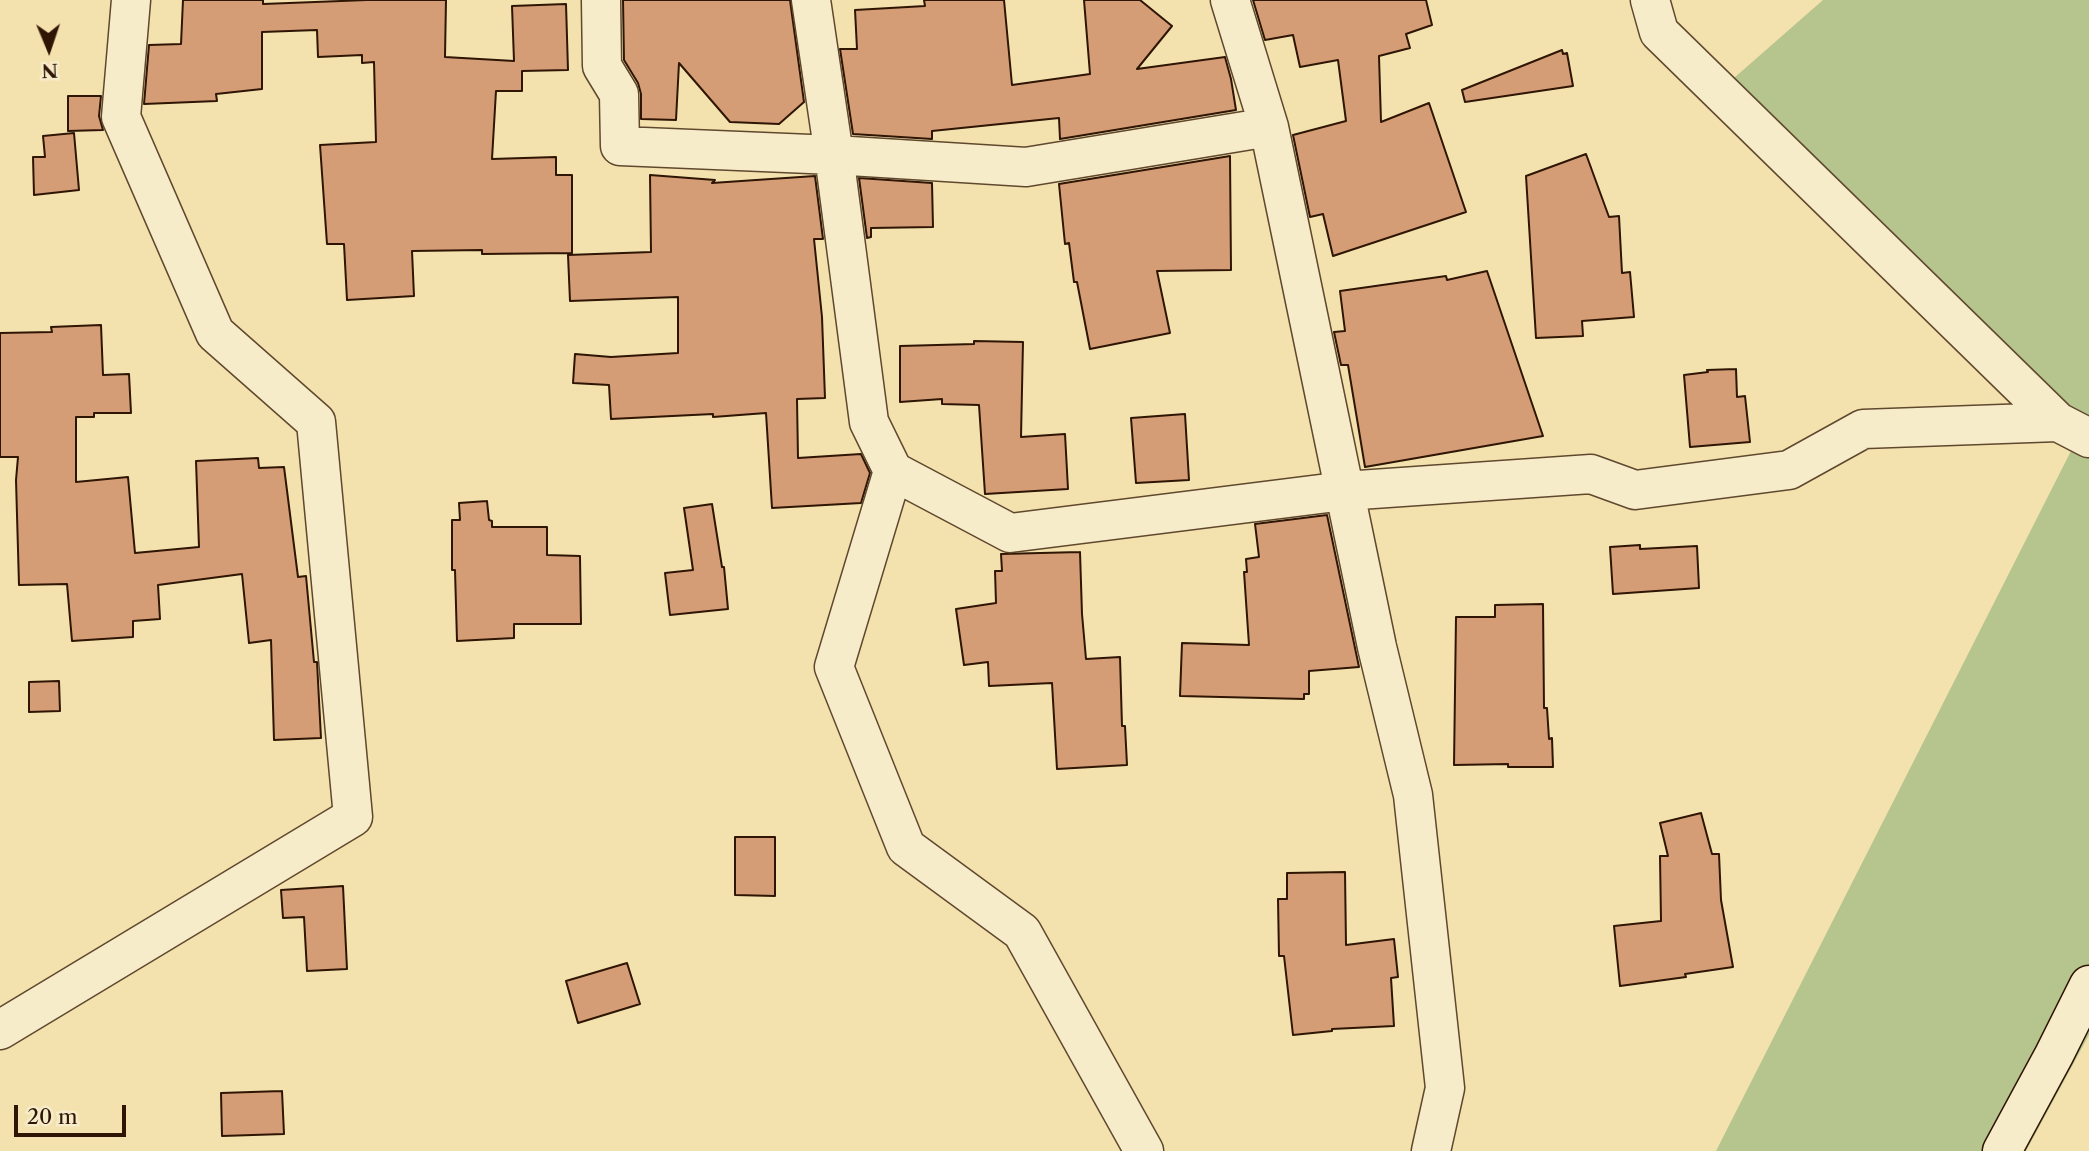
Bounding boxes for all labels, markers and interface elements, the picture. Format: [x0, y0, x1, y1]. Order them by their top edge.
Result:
north arrow [14, 14, 84, 84]
text: N [41, 59, 58, 82]
scale bar [18, 1092, 130, 1136]
text: 20 m [27, 1104, 78, 1129]

